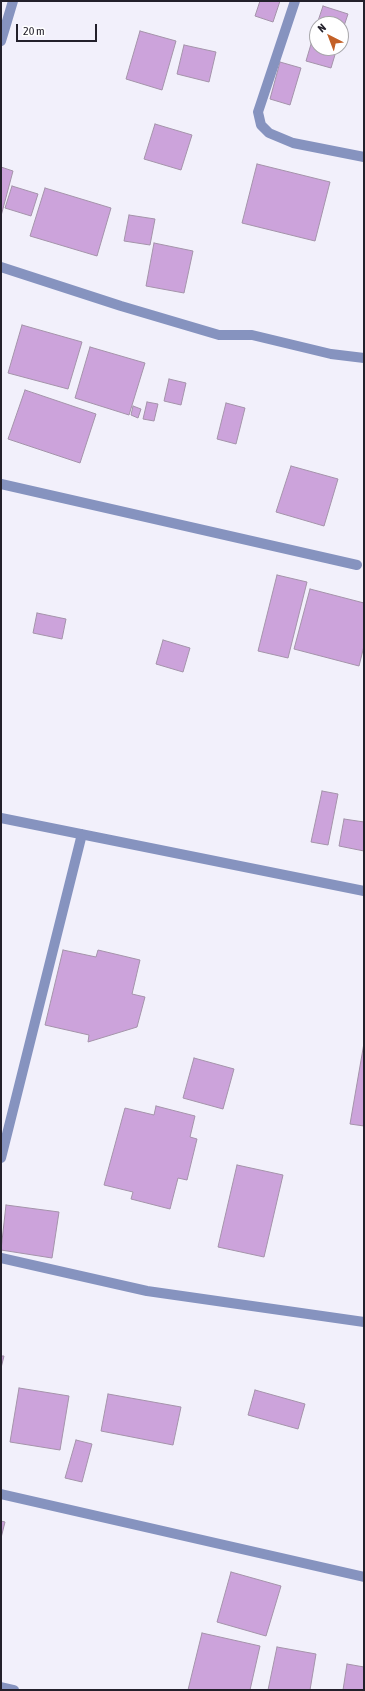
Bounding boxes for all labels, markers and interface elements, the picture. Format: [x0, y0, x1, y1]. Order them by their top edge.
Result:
scale bar [18, 16, 99, 42]
north arrow [309, 16, 349, 56]
text: N [315, 21, 328, 34]
text: 20 m [23, 24, 45, 38]

